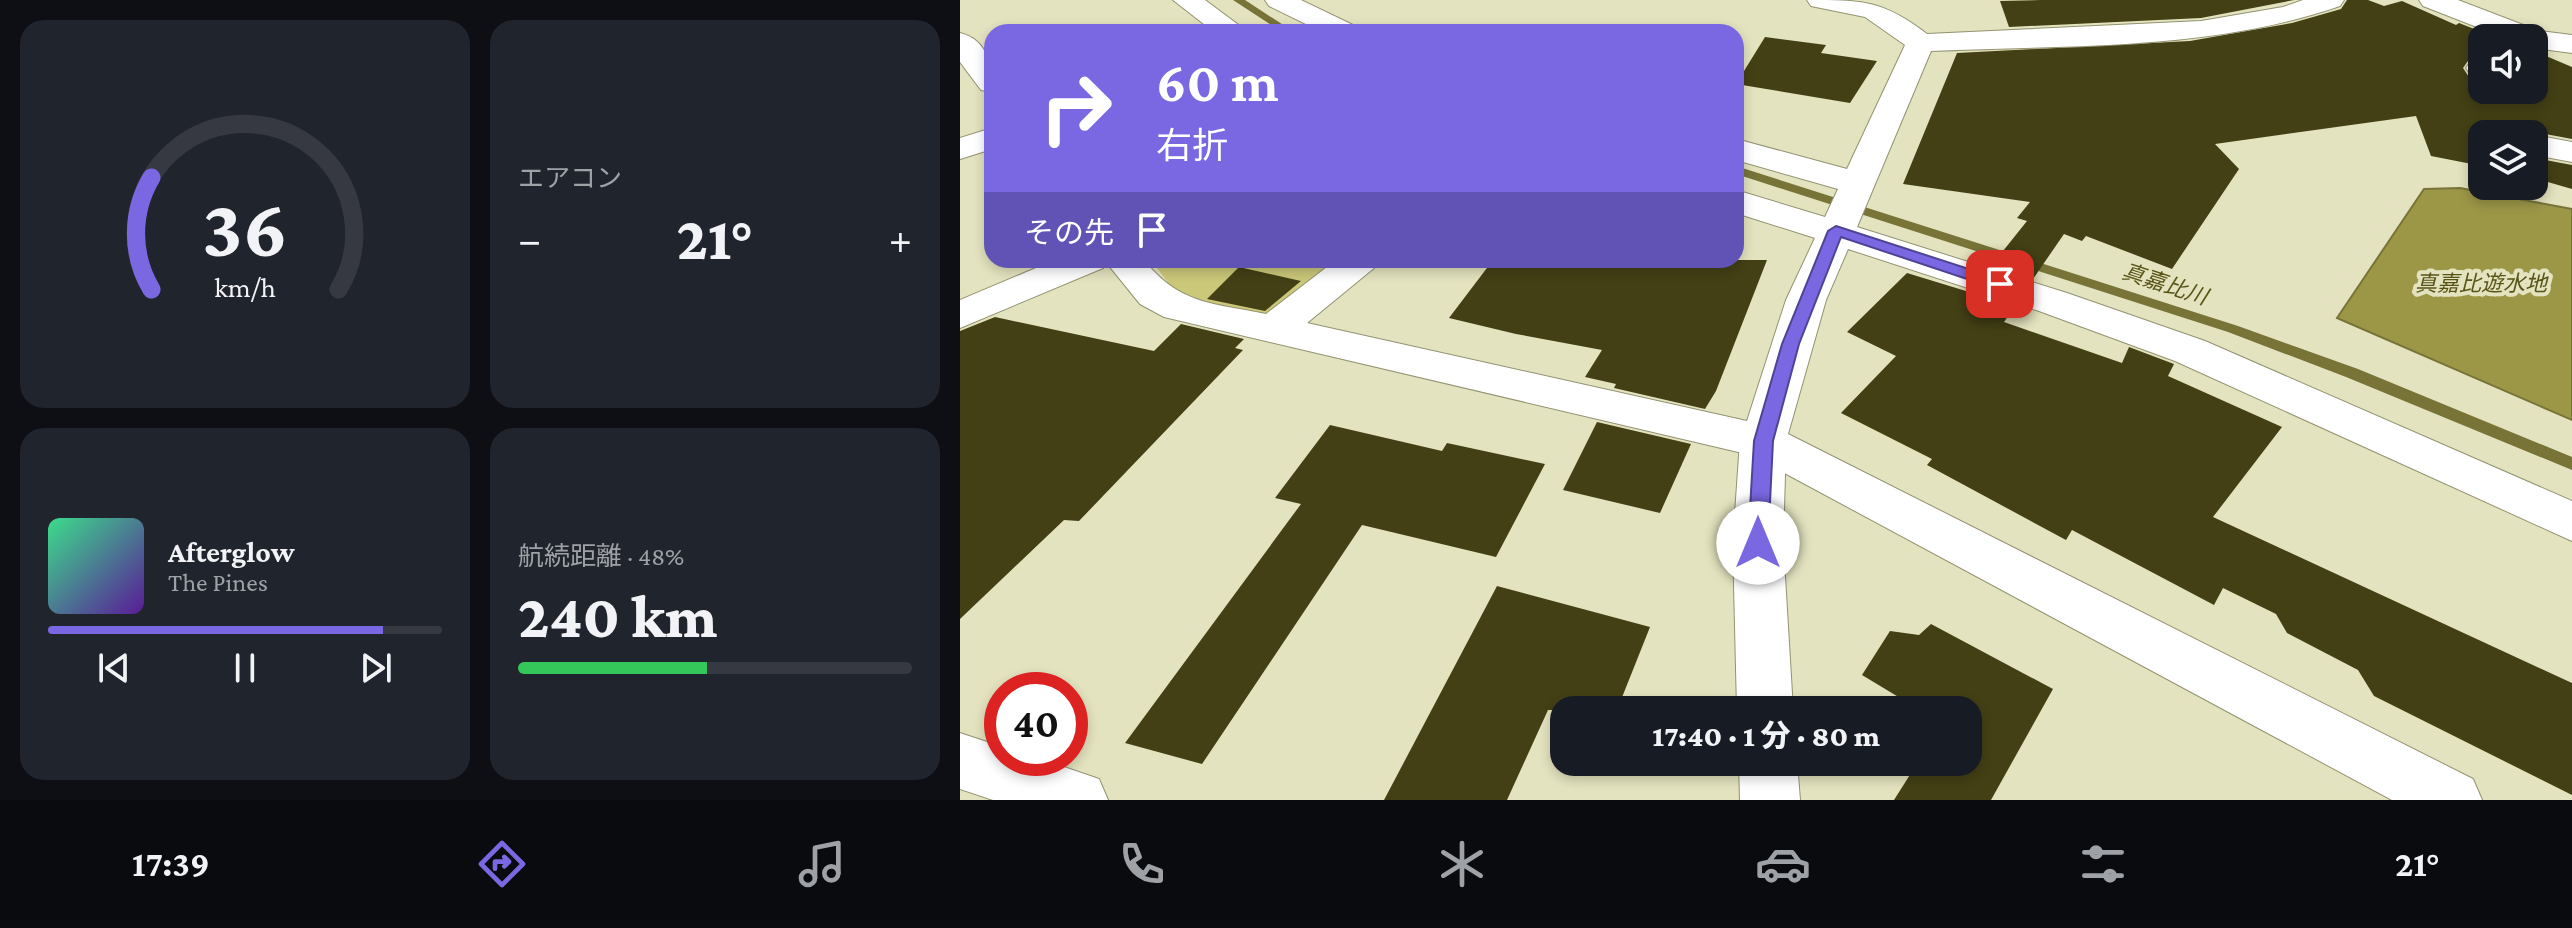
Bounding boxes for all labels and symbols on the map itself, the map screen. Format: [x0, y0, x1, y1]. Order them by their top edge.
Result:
pin [1966, 250, 2034, 318]
water label: 真嘉比川 [2119, 259, 2213, 310]
water label: 真嘉比遊水地 [2415, 271, 2549, 296]
position arrow [1716, 501, 1800, 585]
speed limit sign: 40 [984, 672, 1088, 776]

